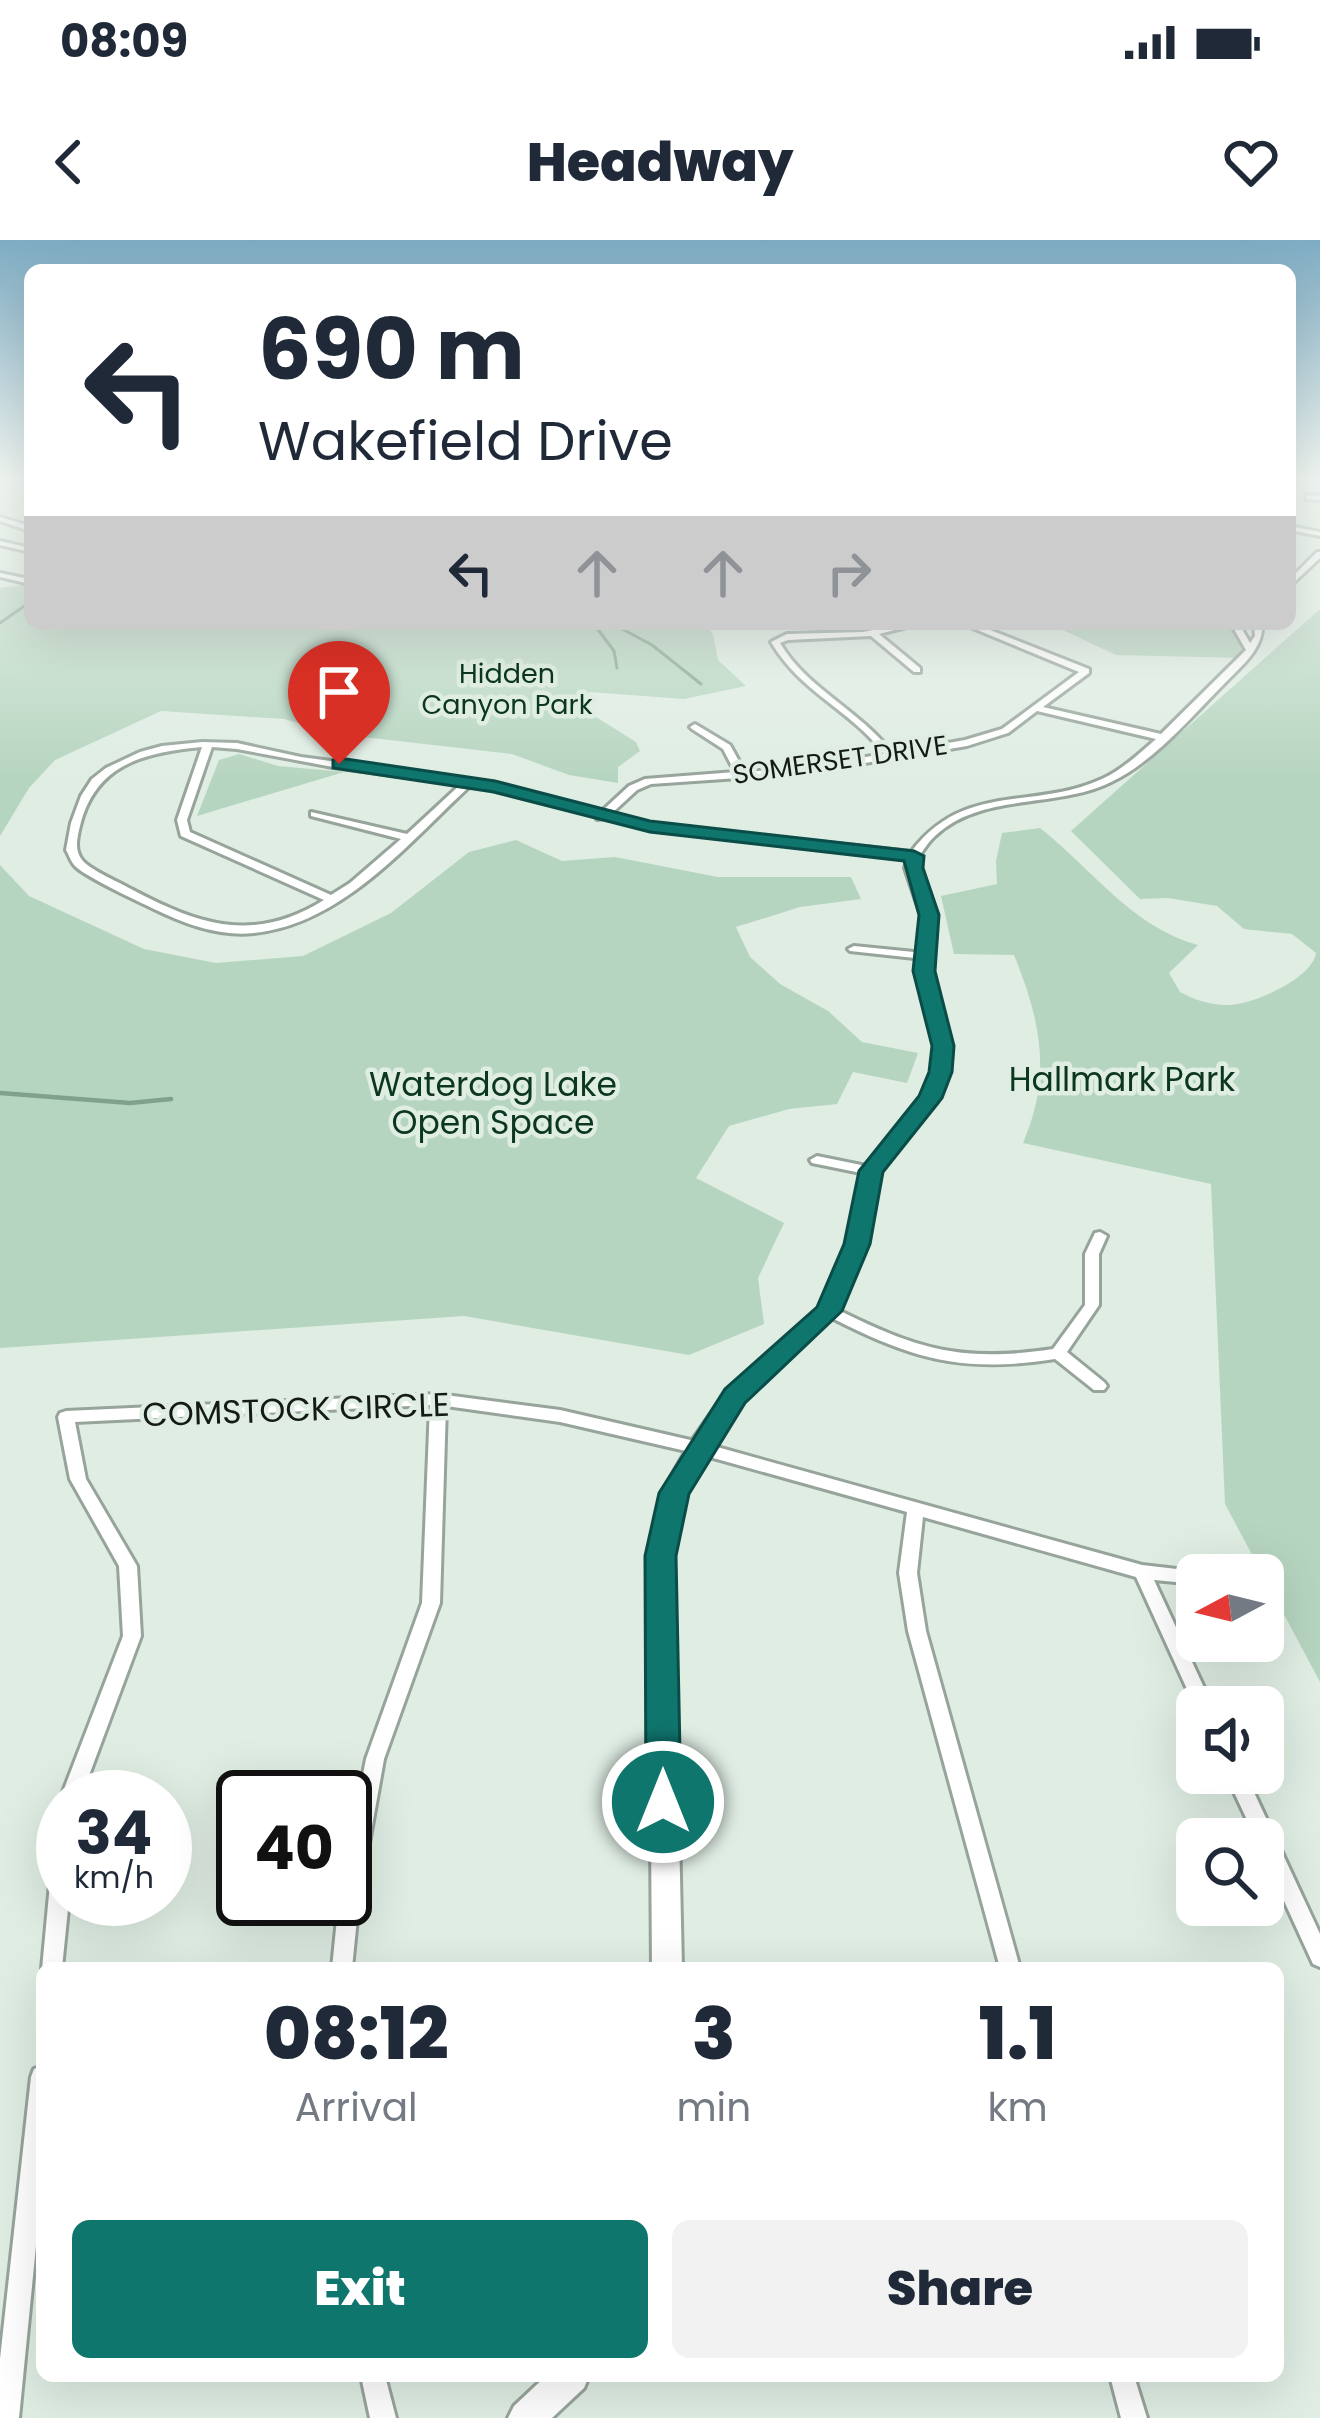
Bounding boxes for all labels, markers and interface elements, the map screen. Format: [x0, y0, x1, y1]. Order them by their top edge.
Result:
text: 08:09 [60, 10, 188, 73]
text: Headway [527, 124, 793, 200]
icon: back [36, 129, 102, 195]
icon: heart [1218, 129, 1284, 195]
text: 690 m [258, 291, 525, 408]
icon: left [60, 312, 216, 468]
text: Wakefield Drive [258, 403, 673, 479]
icon: left [438, 540, 504, 606]
icon: ahead [564, 540, 630, 606]
icon: ahead [690, 540, 756, 606]
icon: right [816, 540, 882, 606]
pin [288, 641, 390, 764]
park label: Hidden Canyon Park [421, 655, 593, 723]
icon: arrive [306, 659, 372, 725]
street label: SOMERSET DRIVE [730, 726, 950, 793]
park label: Hallmark Park [1009, 1056, 1235, 1103]
park label: Waterdog Lake Open Space [369, 1061, 617, 1146]
street label: COMSTOCK CIRCLE [142, 1381, 450, 1438]
north arrow [1176, 1554, 1284, 1662]
map controls [1176, 1554, 1284, 1926]
button: sound [1176, 1686, 1284, 1794]
position arrow [600, 1739, 726, 1865]
speed limit sign: 40 [216, 1770, 372, 1926]
text: 34 [76, 1791, 152, 1875]
button: search [1176, 1818, 1284, 1926]
text: km/h [74, 1856, 154, 1899]
text: 08:12 [264, 1983, 449, 2084]
text: 3 [692, 1983, 736, 2084]
text: 1.1 [979, 1983, 1056, 2084]
text: Arrival [295, 2080, 418, 2135]
text: min [676, 2080, 751, 2135]
text: km [987, 2080, 1048, 2135]
button: Exit [72, 2220, 648, 2358]
button: Share [672, 2220, 1248, 2358]

